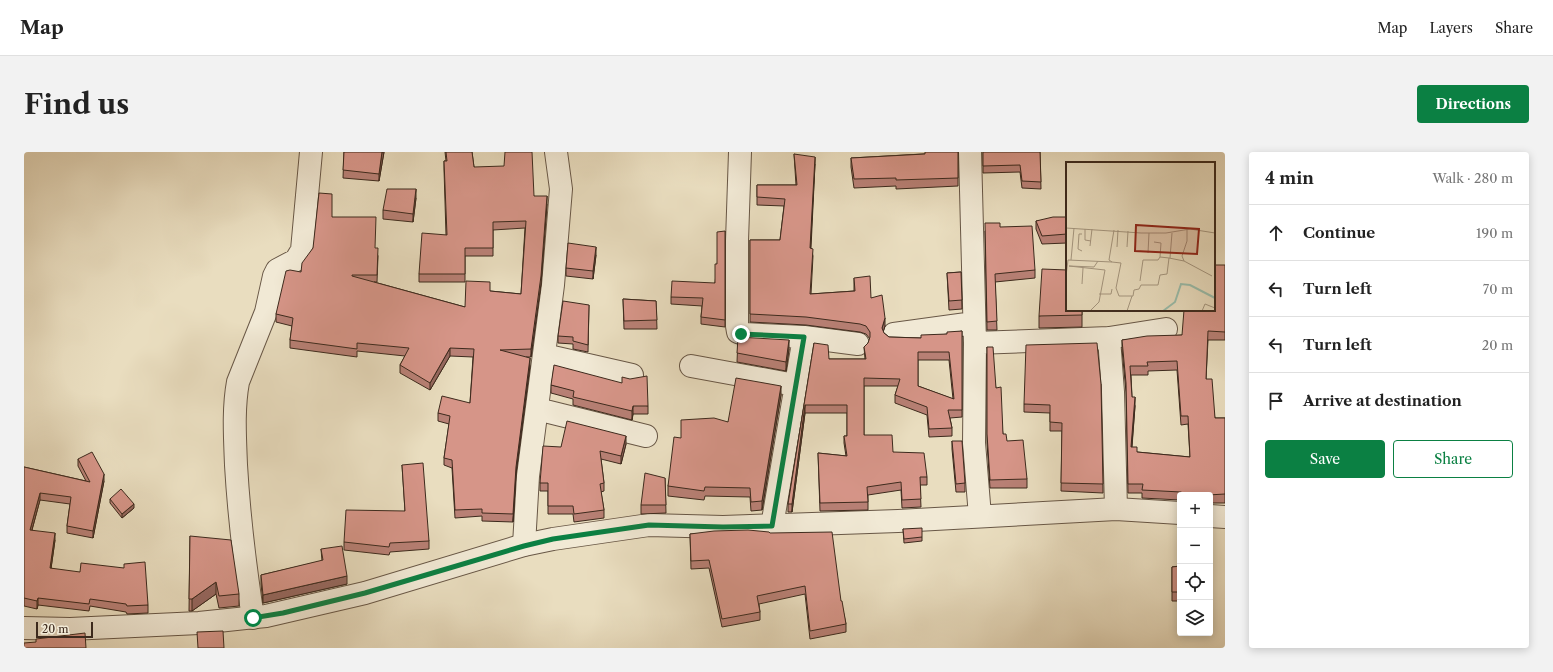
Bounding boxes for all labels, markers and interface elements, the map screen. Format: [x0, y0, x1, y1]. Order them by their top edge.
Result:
text: Map [20, 16, 64, 39]
text: Map [1377, 19, 1407, 37]
text: Layers [1429, 19, 1473, 37]
text: Share [1495, 19, 1533, 37]
button: Directions [1417, 85, 1529, 123]
text: Find us [24, 87, 129, 121]
inset map [1066, 162, 1215, 311]
text: 4 min [1265, 168, 1314, 188]
text: Walk · 280 m [1432, 170, 1513, 186]
icon: ahead [1265, 222, 1287, 244]
text: Continue [1303, 223, 1375, 242]
text: 190 m [1476, 225, 1513, 241]
icon: left [1265, 278, 1287, 300]
text: Turn left [1303, 279, 1372, 298]
text: 70 m [1483, 281, 1513, 297]
route end [732, 325, 750, 343]
icon: left [1265, 334, 1287, 356]
text: Turn left [1303, 335, 1372, 354]
text: 20 m [1482, 337, 1513, 353]
icon: arrive [1265, 390, 1287, 412]
text: Arrive at destination [1303, 391, 1462, 410]
button: Save [1265, 440, 1385, 478]
button: Share [1393, 440, 1513, 478]
map controls [1177, 492, 1213, 636]
button: + [1177, 492, 1213, 528]
button: − [1177, 528, 1213, 564]
button: locate [1177, 564, 1213, 600]
button: layers [1177, 600, 1213, 636]
route start [244, 609, 262, 627]
scale bar [36, 620, 93, 639]
text: 20 m [42, 622, 68, 636]

